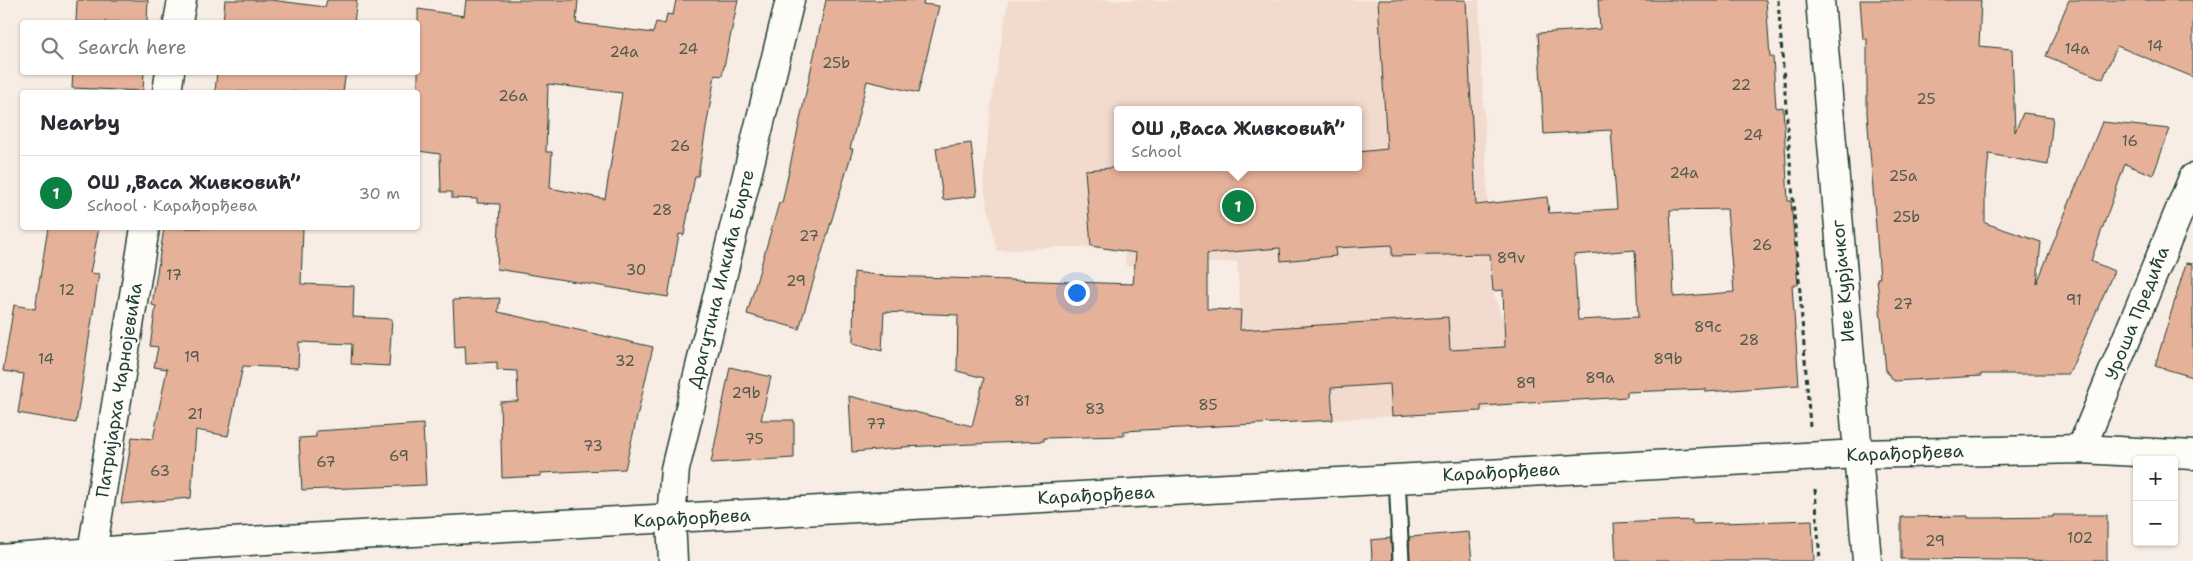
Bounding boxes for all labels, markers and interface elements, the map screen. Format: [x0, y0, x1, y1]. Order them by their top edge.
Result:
search box [20, 20, 420, 75]
icon: search [38, 34, 66, 62]
text: Search here [78, 35, 187, 60]
house number: 14 [2147, 36, 2163, 56]
house number: 24 [678, 39, 698, 59]
house number: 14a [2064, 39, 2090, 59]
house number: 24a [609, 42, 639, 62]
house number: 25b [822, 53, 850, 73]
house number: 22 [1731, 75, 1751, 95]
house number: 26a [498, 86, 528, 106]
house number: 25 [1916, 89, 1936, 109]
popup [1114, 106, 1362, 171]
text: Nearby [40, 109, 120, 137]
text: ОШ „Васа Живковић” [1131, 116, 1345, 141]
house number: 24 [1743, 125, 1763, 145]
house number: 16 [2122, 131, 2138, 151]
house number: 26 [670, 136, 690, 156]
text: School [1131, 141, 1182, 162]
house number: 24a [1669, 163, 1699, 183]
house number: 25a [1889, 166, 1918, 186]
street label: Драгутина Илкића Бирте [682, 167, 760, 391]
text: ОШ „Васа Живковић” [87, 170, 300, 195]
text: 1 [52, 183, 60, 204]
text: 30 m [359, 183, 400, 204]
pin: 1 [1222, 187, 1254, 225]
text: School · Карађорђева [87, 195, 257, 216]
house number: 28 [652, 200, 672, 220]
house number: 25b [1892, 207, 1920, 227]
street label: Иве Курјачког [1826, 219, 1860, 343]
house number: 27 [799, 226, 819, 246]
house number: 26 [1752, 235, 1772, 255]
street label: Уроша Предића [2099, 243, 2175, 383]
house number: 89v [1497, 248, 1525, 268]
house number: 30 [626, 260, 646, 280]
house number: 17 [166, 265, 182, 285]
house number: 29 [786, 271, 806, 291]
house number: 12 [59, 280, 75, 300]
your location [1064, 280, 1090, 306]
street label: Патријарха Чарнојевића [90, 281, 148, 499]
house number: 91 [2066, 290, 2082, 310]
house number: 27 [1893, 294, 1913, 314]
house number: 89c [1694, 317, 1722, 337]
house number: 28 [1739, 330, 1759, 350]
house number: 19 [184, 347, 200, 367]
house number: 14 [38, 349, 54, 369]
house number: 89b [1653, 349, 1683, 369]
house number: 32 [615, 351, 635, 371]
house number: 89a [1585, 368, 1615, 388]
house number: 89 [1516, 373, 1536, 393]
house number: 29b [731, 383, 761, 403]
house number: 81 [1014, 391, 1030, 411]
house number: 85 [1198, 395, 1218, 415]
house number: 83 [1085, 399, 1105, 419]
house number: 21 [187, 404, 203, 424]
house number: 77 [866, 414, 886, 434]
house number: 75 [744, 429, 764, 449]
house number: 73 [583, 436, 603, 456]
street label: Карађорђева [1846, 439, 1964, 467]
house number: 69 [389, 446, 409, 466]
house number: 67 [316, 452, 336, 472]
map controls [2133, 456, 2178, 546]
button: + [2133, 456, 2178, 501]
street label: Карађорђева [1442, 457, 1560, 487]
house number: 63 [150, 461, 170, 481]
street label: Карађорђева [1037, 480, 1155, 510]
button: − [2133, 501, 2178, 546]
street label: Карађорђева [633, 503, 751, 533]
house number: 102 [2067, 528, 2093, 548]
house number: 29 [1925, 531, 1945, 551]

